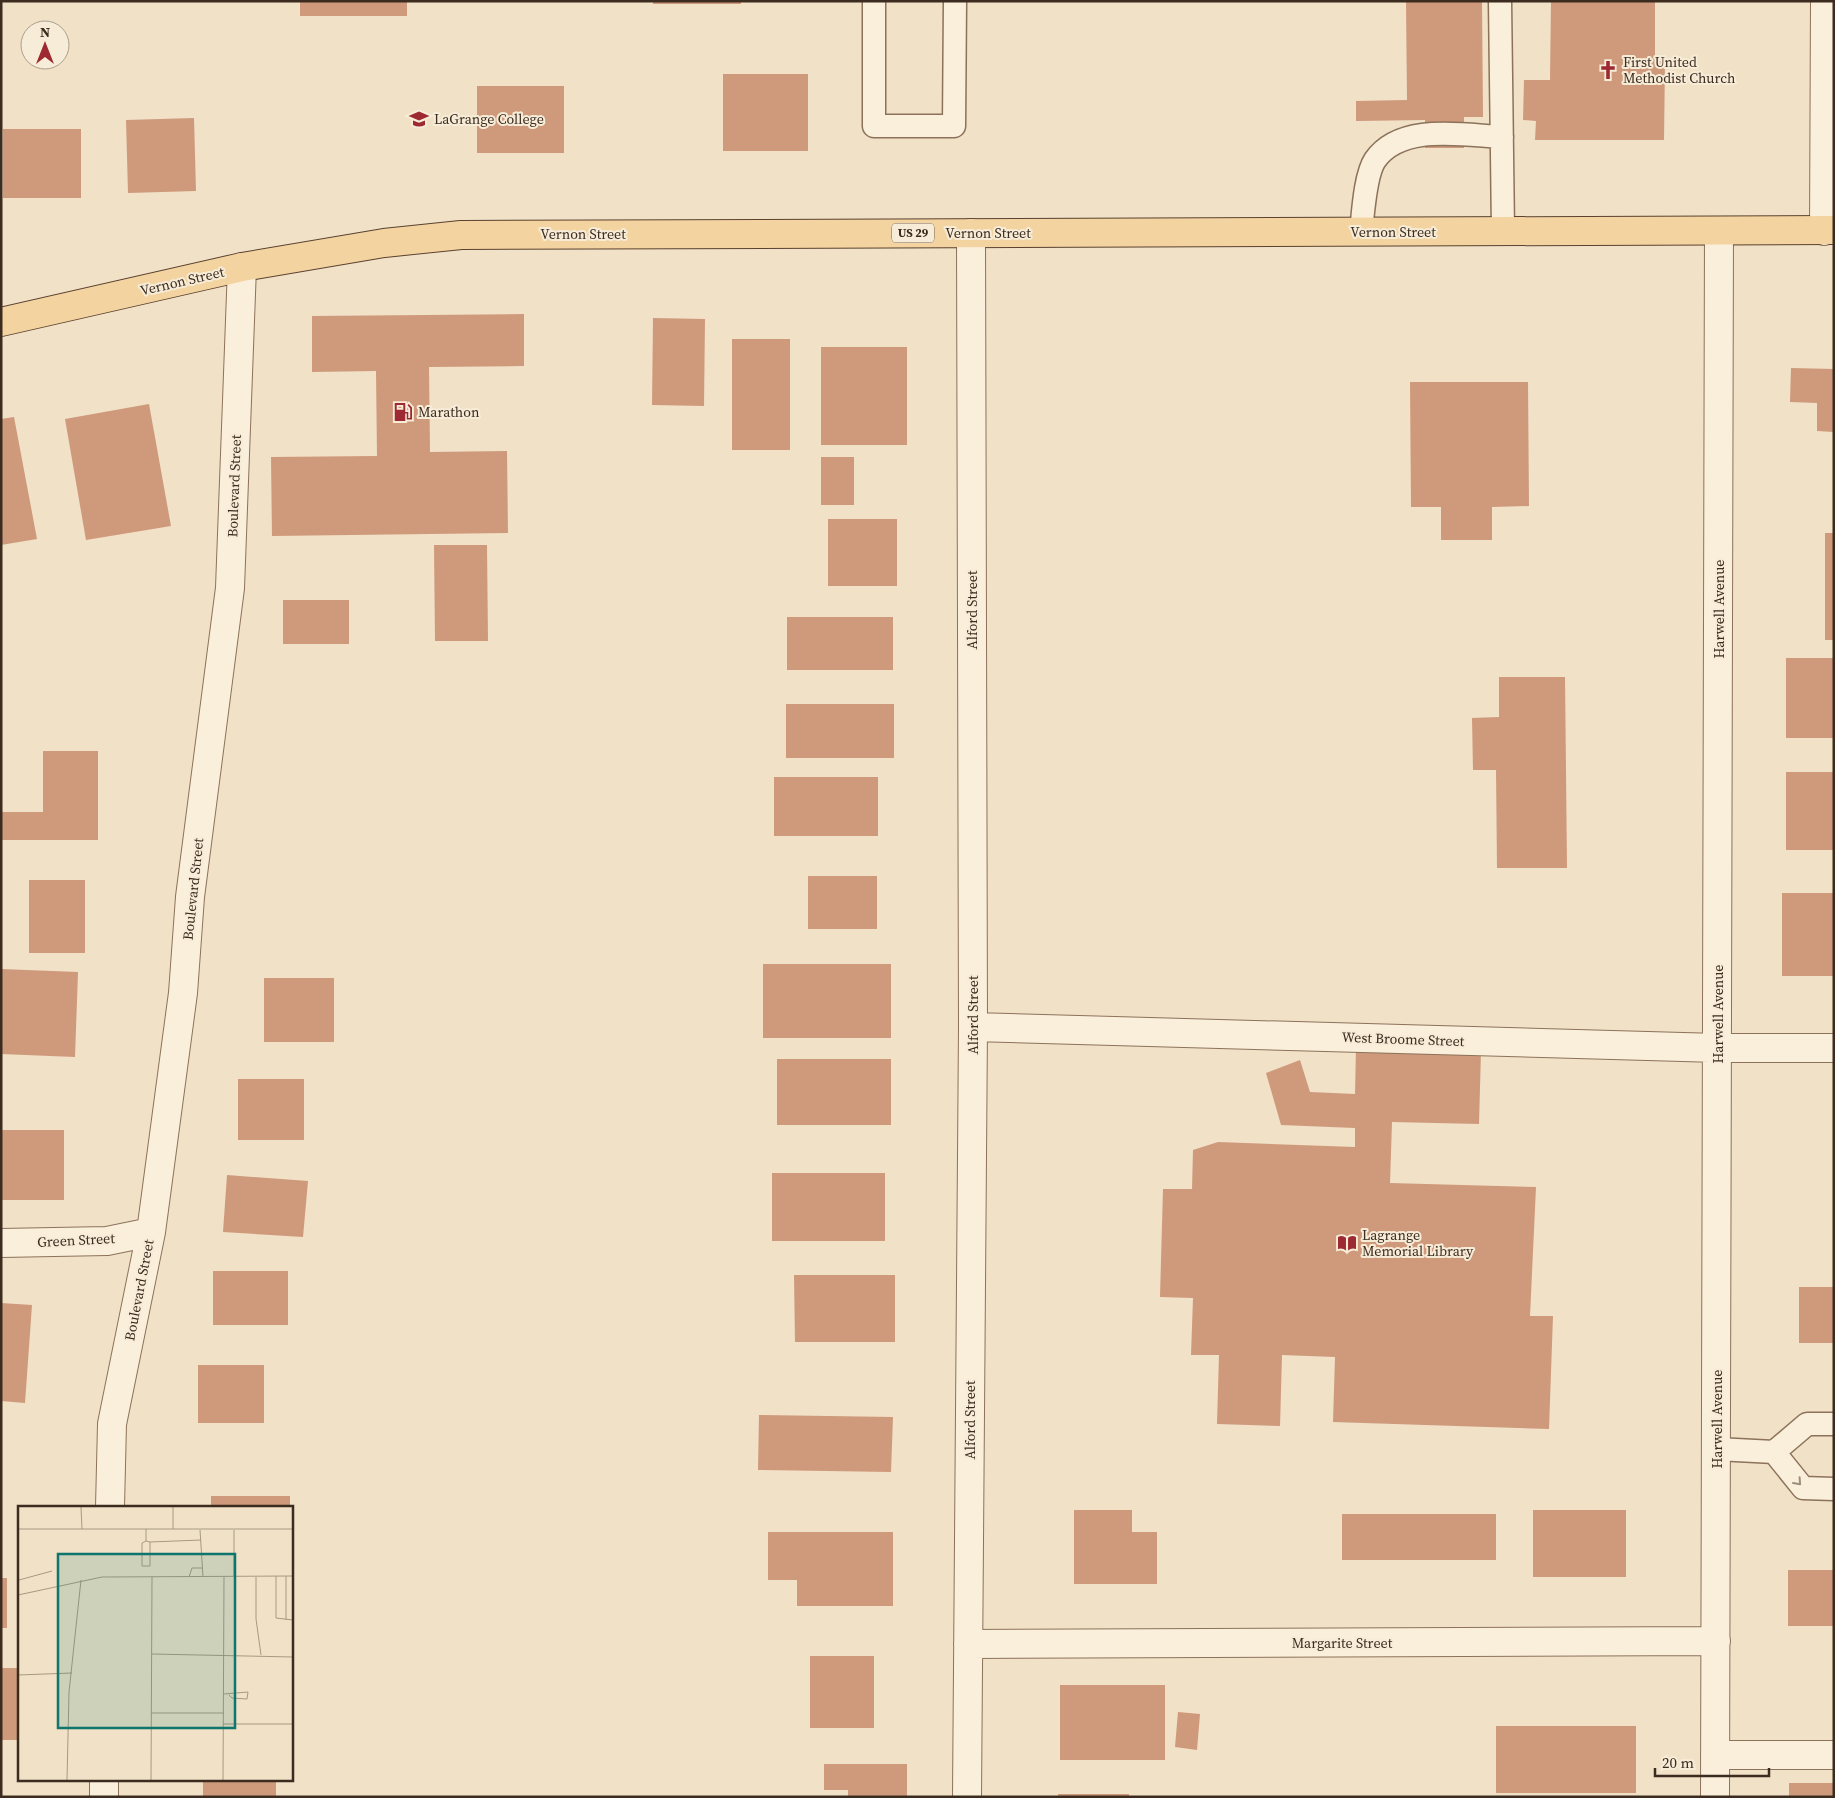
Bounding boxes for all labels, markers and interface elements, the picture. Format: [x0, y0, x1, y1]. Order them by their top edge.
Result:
north arrow [20, 20, 70, 70]
text: N [40, 22, 50, 42]
place label: First United Methodist Church [1623, 52, 1735, 88]
church icon: First United Methodist Church [1597, 59, 1619, 81]
school or university icon: LaGrange College [408, 108, 430, 130]
place label: LaGrange College [434, 109, 544, 129]
street label: Vernon Street [1350, 222, 1436, 242]
street label: Vernon Street [945, 223, 1031, 243]
street label: Vernon Street [540, 224, 626, 244]
road number: US 29 [892, 224, 934, 242]
street label: Vernon Street [138, 262, 226, 300]
fuel station icon: Marathon [392, 401, 414, 423]
place label: Marathon [418, 402, 480, 422]
street label: Boulevard Street [222, 434, 246, 538]
street label: Harwell Avenue [1709, 560, 1729, 658]
street label: Alford Street [962, 570, 982, 650]
street label: Boulevard Street [178, 836, 208, 941]
street label: Harwell Avenue [1708, 965, 1728, 1063]
street label: Alford Street [963, 975, 983, 1055]
street label: West Broome Street [1341, 1027, 1465, 1051]
place label: Lagrange Memorial Library [1362, 1225, 1474, 1261]
street label: Green Street [37, 1228, 116, 1252]
library icon: Lagrange Memorial Library [1336, 1232, 1358, 1254]
street label: Boulevard Street [119, 1237, 159, 1342]
street label: Harwell Avenue [1707, 1370, 1727, 1468]
street label: Alford Street [960, 1380, 980, 1460]
one-way arrow [1792, 1476, 1801, 1485]
inset map [18, 1506, 292, 1780]
street label: Margarite Street [1292, 1633, 1393, 1653]
scale bar [1655, 1746, 1769, 1778]
text: 20 m [1662, 1752, 1694, 1773]

